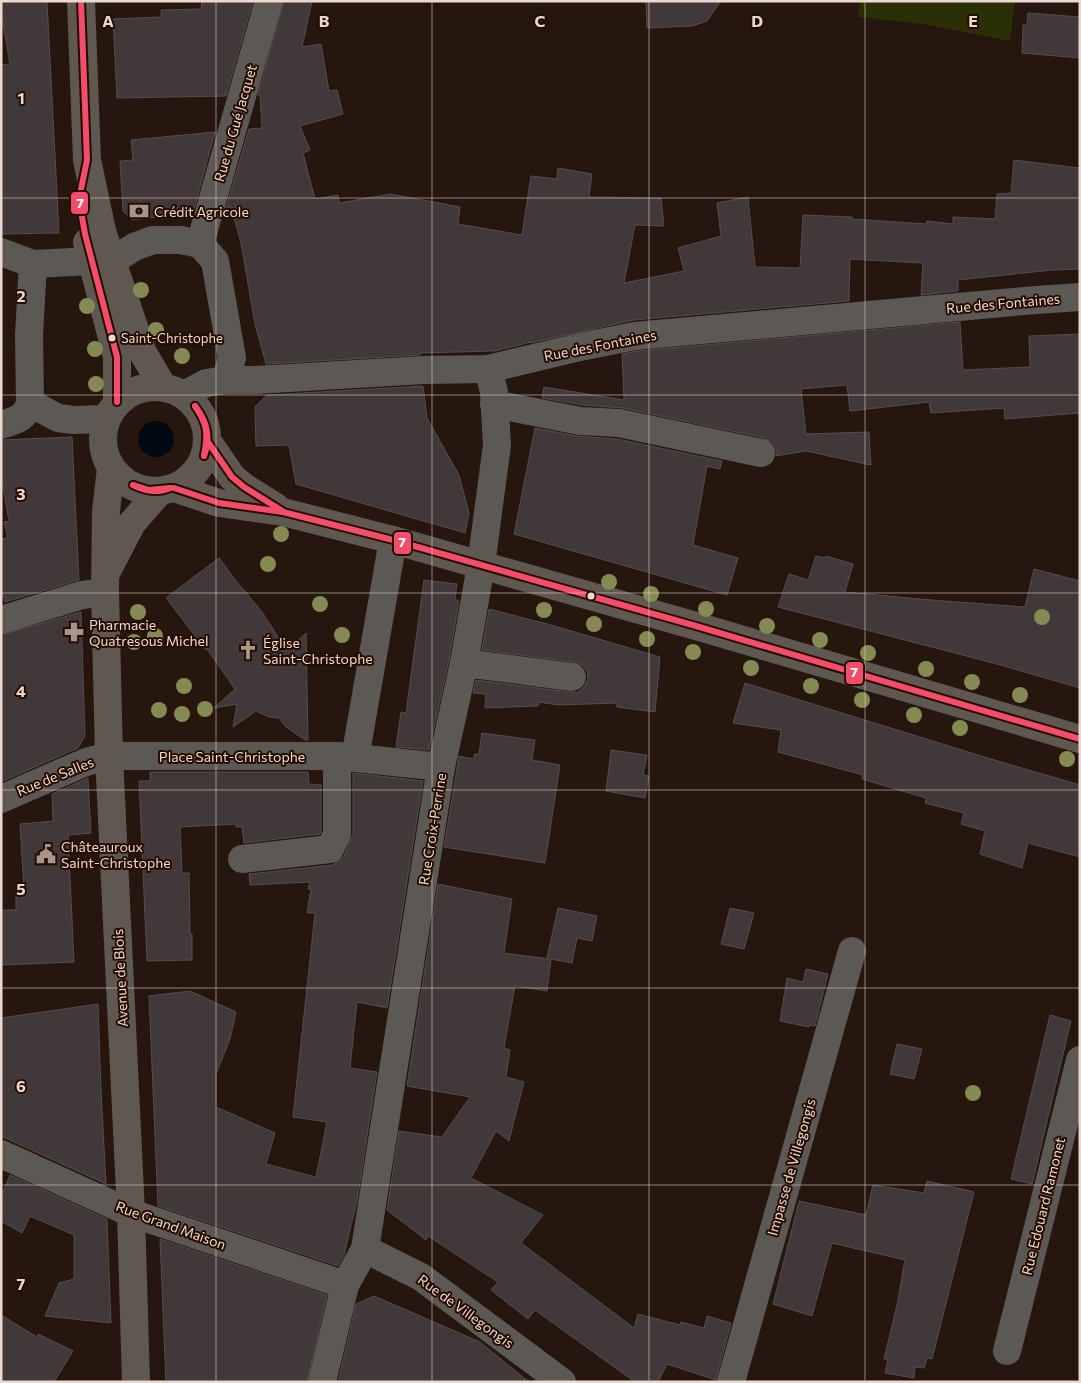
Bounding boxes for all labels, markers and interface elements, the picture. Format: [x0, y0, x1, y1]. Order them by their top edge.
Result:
text: A [102, 11, 114, 30]
text: B [319, 11, 330, 30]
text: C [535, 11, 546, 30]
text: D [751, 11, 763, 30]
text: E [968, 11, 978, 30]
street label: Rue du Gué Jacquet [210, 62, 260, 184]
text: 1 [17, 88, 25, 107]
line badge: 7 [70, 191, 89, 215]
text: 7 [76, 194, 84, 211]
bank icon: Crédit Agricole [128, 200, 150, 222]
place label: Crédit Agricole [154, 203, 249, 220]
text: 2 [16, 286, 26, 305]
street label: Rue des Fontaines [945, 290, 1061, 316]
street label: Rue des Fontaines [542, 326, 658, 364]
place label: Saint-Christophe [121, 330, 223, 346]
marker: Saint-Christophe [107, 333, 117, 343]
text: 3 [16, 484, 26, 503]
line badge: 7 [393, 531, 412, 555]
text: 7 [398, 533, 406, 550]
unlabelled marker [586, 591, 596, 601]
place label: Pharmacie Quatresous Michel [89, 616, 209, 649]
pharmacy icon: Pharmacie Quatresous Michel [63, 621, 85, 643]
place label: Église Saint-Christophe [263, 634, 373, 667]
church icon: Église Saint-Christophe [237, 639, 259, 661]
line badge: 7 [845, 661, 864, 685]
text: 7 [850, 663, 858, 680]
text: 4 [16, 681, 26, 700]
street label: Place Saint-Christophe [159, 748, 305, 765]
street label: Rue de Salles [14, 753, 96, 799]
street label: Rue Croix-Perrine [415, 772, 449, 886]
place label: Châteauroux Saint-Christophe [61, 838, 171, 871]
public building icon: Châteauroux Saint-Christophe [35, 843, 57, 865]
text: 5 [16, 879, 26, 898]
street label: Avenue de Blois [109, 928, 131, 1028]
text: 6 [16, 1076, 26, 1095]
street label: Impasse de Villegongis [763, 1097, 819, 1237]
street label: Rue Edouard Ramonet [1018, 1135, 1068, 1277]
street label: Rue Grand Maison [114, 1197, 228, 1253]
street label: Rue de Villegongis [415, 1270, 517, 1352]
text: 7 [17, 1274, 26, 1293]

